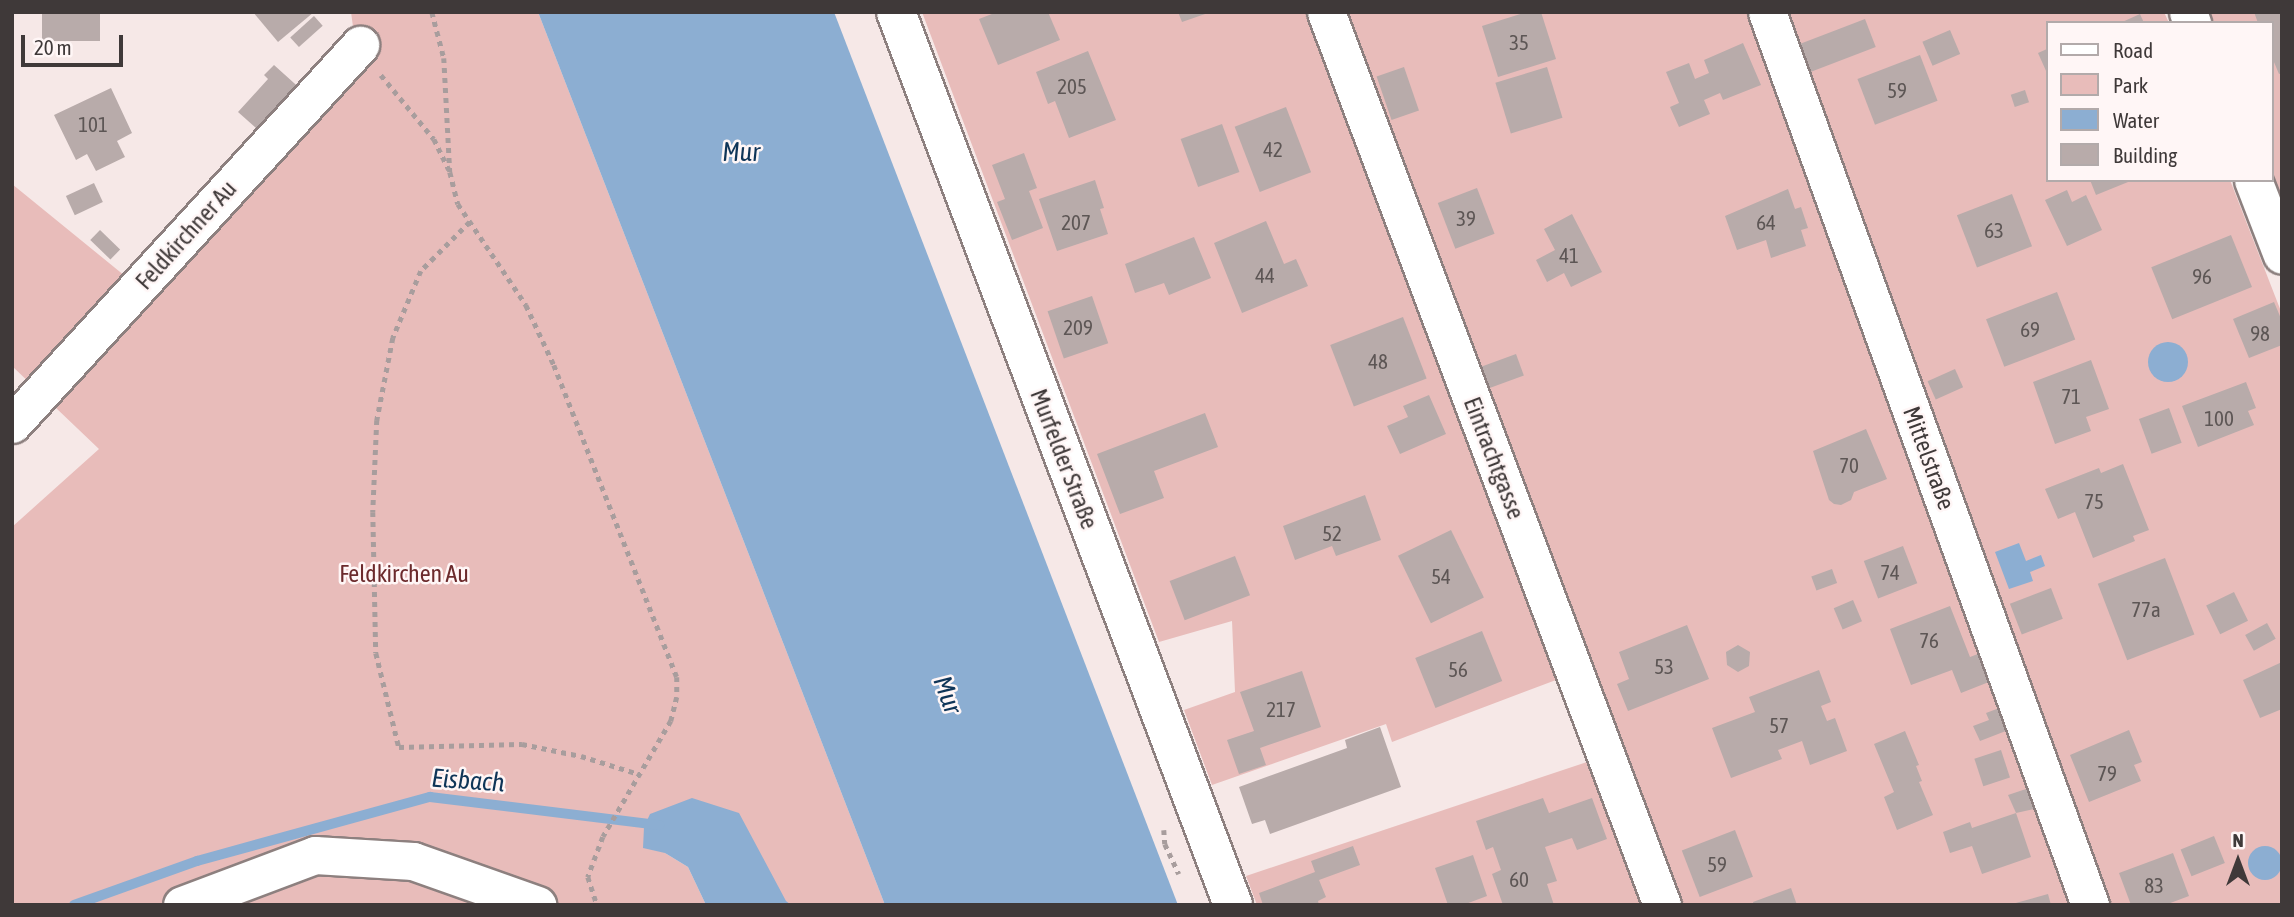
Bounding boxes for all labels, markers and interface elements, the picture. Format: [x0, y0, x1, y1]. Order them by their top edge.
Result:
scale bar [24, 21, 126, 65]
legend [2046, 21, 2273, 182]
house number: 35 [1509, 29, 1529, 55]
text: 20 m [34, 35, 72, 59]
text: Road [2113, 38, 2153, 62]
house number: 205 [1057, 73, 1087, 99]
text: Park [2113, 73, 2148, 97]
house number: 59 [1887, 77, 1907, 103]
text: Water [2113, 108, 2159, 132]
house number: 101 [78, 111, 108, 137]
house number: 42 [1263, 136, 1283, 162]
water label: Mur [722, 137, 760, 169]
text: Building [2113, 143, 2177, 167]
street label: Feldkirchner Au [130, 175, 242, 295]
house number: 39 [1456, 205, 1476, 231]
house number: 207 [1061, 209, 1091, 235]
house number: 64 [1756, 209, 1776, 235]
house number: 63 [1984, 217, 2004, 243]
house number: 41 [1559, 242, 1579, 268]
house number: 44 [1255, 262, 1275, 288]
house number: 96 [2192, 263, 2212, 289]
house number: 209 [1063, 314, 1093, 340]
house number: 69 [2020, 316, 2040, 342]
house number: 98 [2250, 320, 2270, 346]
house number: 48 [1368, 348, 1388, 374]
house number: 71 [2061, 383, 2081, 409]
street label: Murfelder Straße [1024, 385, 1104, 533]
street label: Eintrachtgasse [1458, 393, 1530, 523]
street label: Mittelstraße [1897, 402, 1961, 514]
house number: 100 [2204, 405, 2234, 431]
house number: 70 [1839, 452, 1859, 478]
house number: 75 [2084, 488, 2104, 514]
house number: 52 [1322, 520, 1342, 546]
house number: 74 [1880, 559, 1900, 585]
park label: Feldkirchen Au [339, 560, 469, 588]
house number: 54 [1431, 563, 1451, 589]
house number: 77a [2131, 596, 2161, 622]
house number: 76 [1919, 627, 1939, 653]
house number: 53 [1654, 653, 1674, 679]
house number: 56 [1448, 656, 1468, 682]
water label: Mur [926, 672, 968, 718]
house number: 217 [1266, 696, 1296, 722]
house number: 57 [1769, 712, 1789, 738]
house number: 79 [2097, 760, 2117, 786]
water label: Eisbach [431, 763, 505, 799]
north arrow [2203, 826, 2273, 896]
text: N [2232, 829, 2244, 851]
house number: 59 [1707, 851, 1727, 877]
house number: 60 [1509, 866, 1529, 892]
house number: 83 [2144, 872, 2164, 898]

